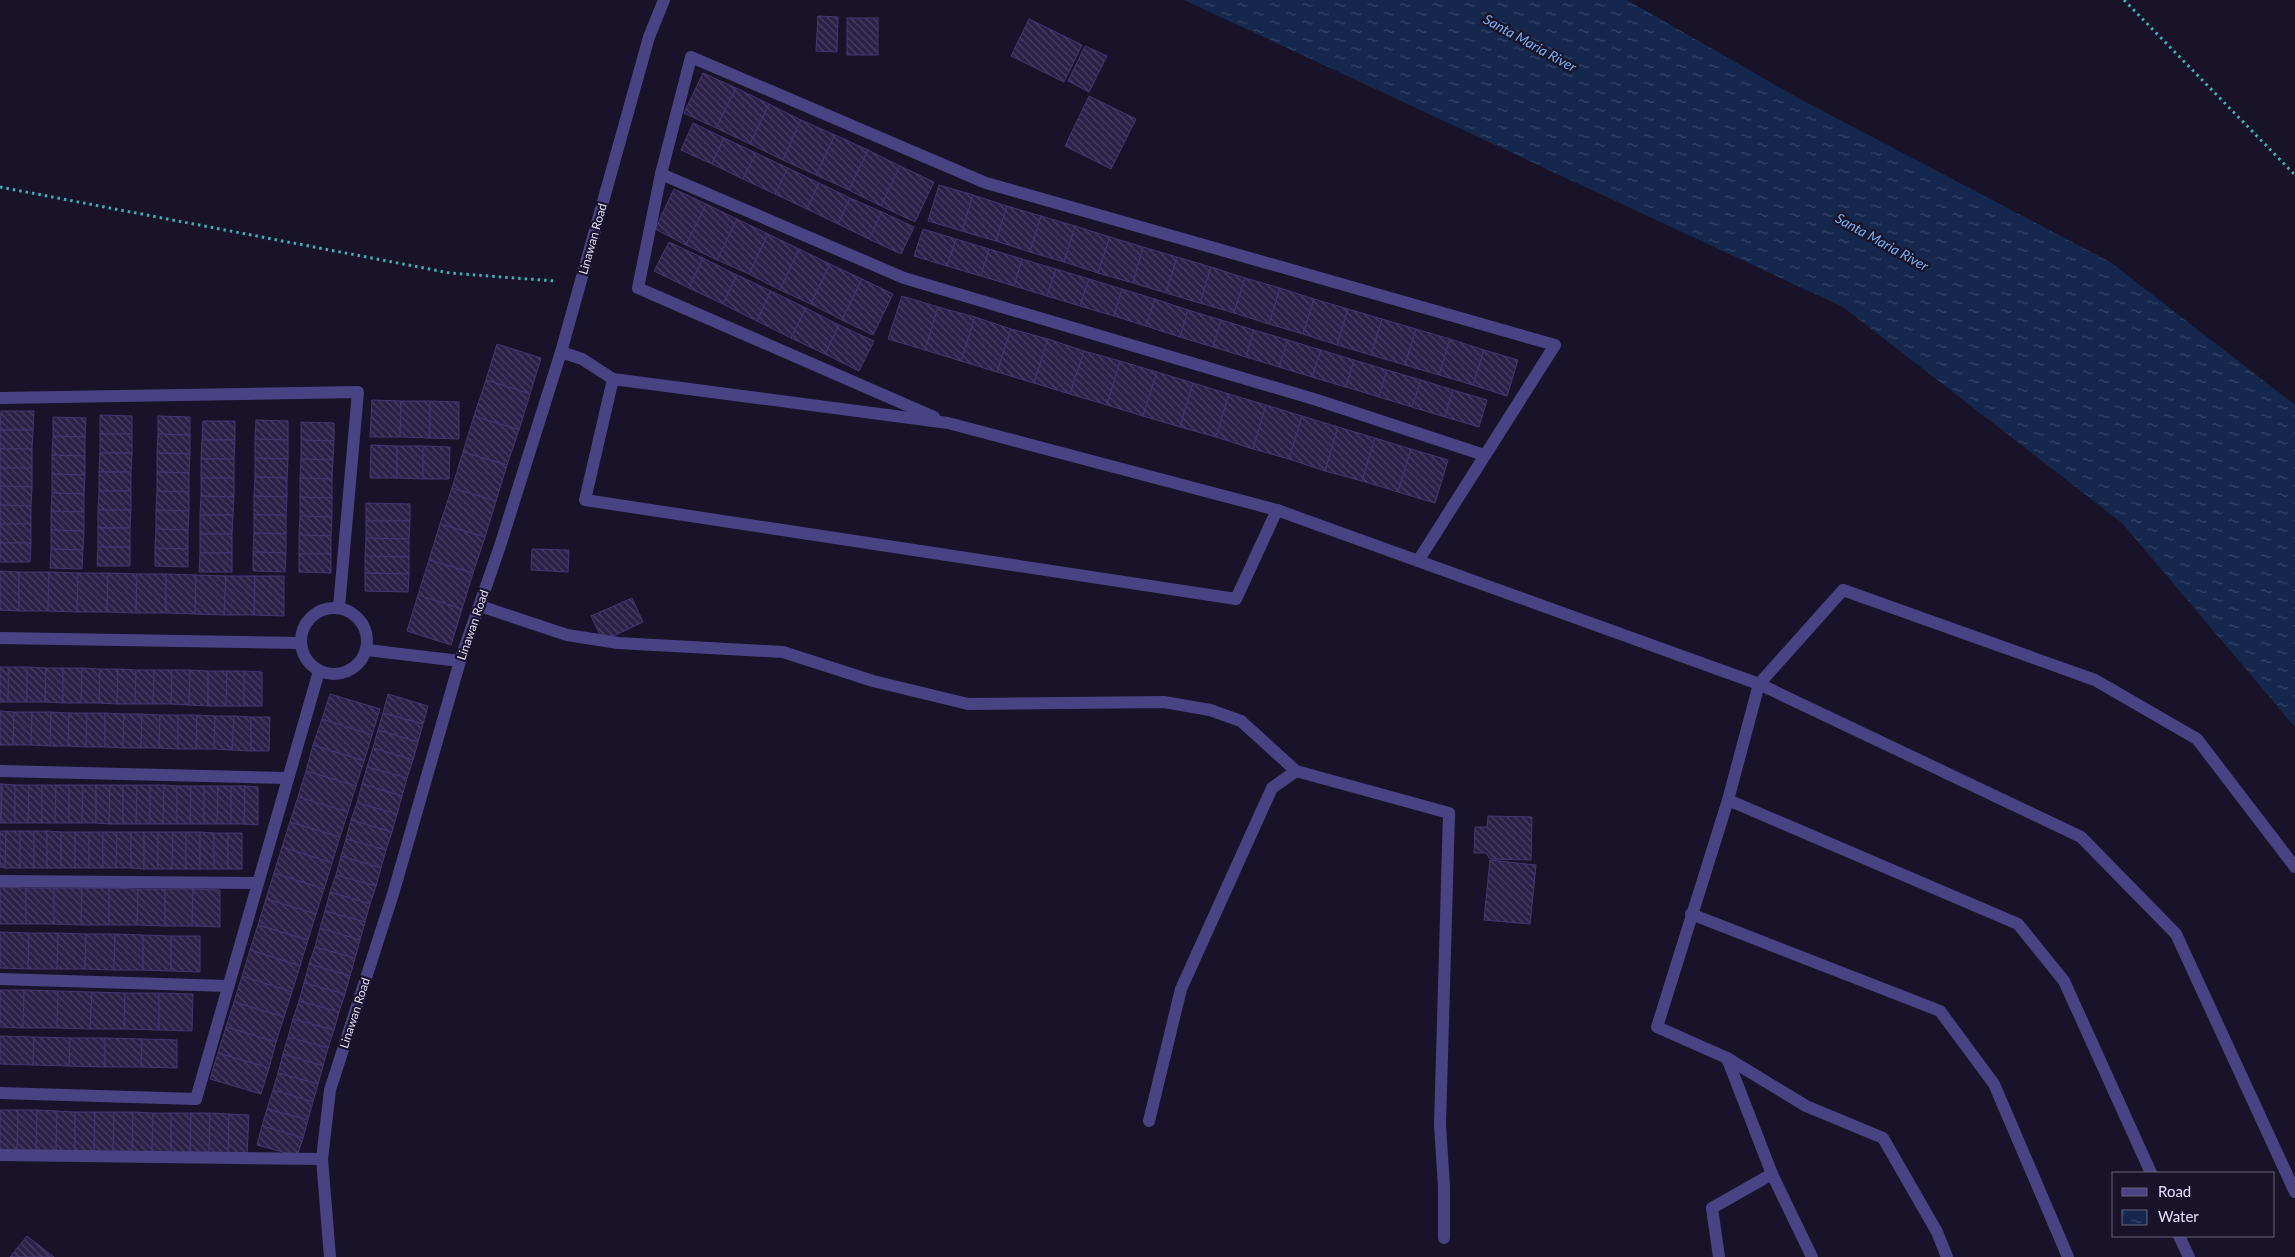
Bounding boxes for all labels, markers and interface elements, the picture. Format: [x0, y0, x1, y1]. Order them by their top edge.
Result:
water label: Santa Maria River [1481, 10, 1580, 75]
street label: Linawan Road [575, 202, 610, 276]
water label: Santa Maria River [1833, 209, 1932, 274]
street label: Linawan Road [453, 588, 492, 662]
street label: Linawan Road [336, 976, 373, 1050]
legend [2112, 1172, 2275, 1237]
text: Road [2158, 1182, 2191, 1200]
text: Water [2158, 1207, 2199, 1225]

